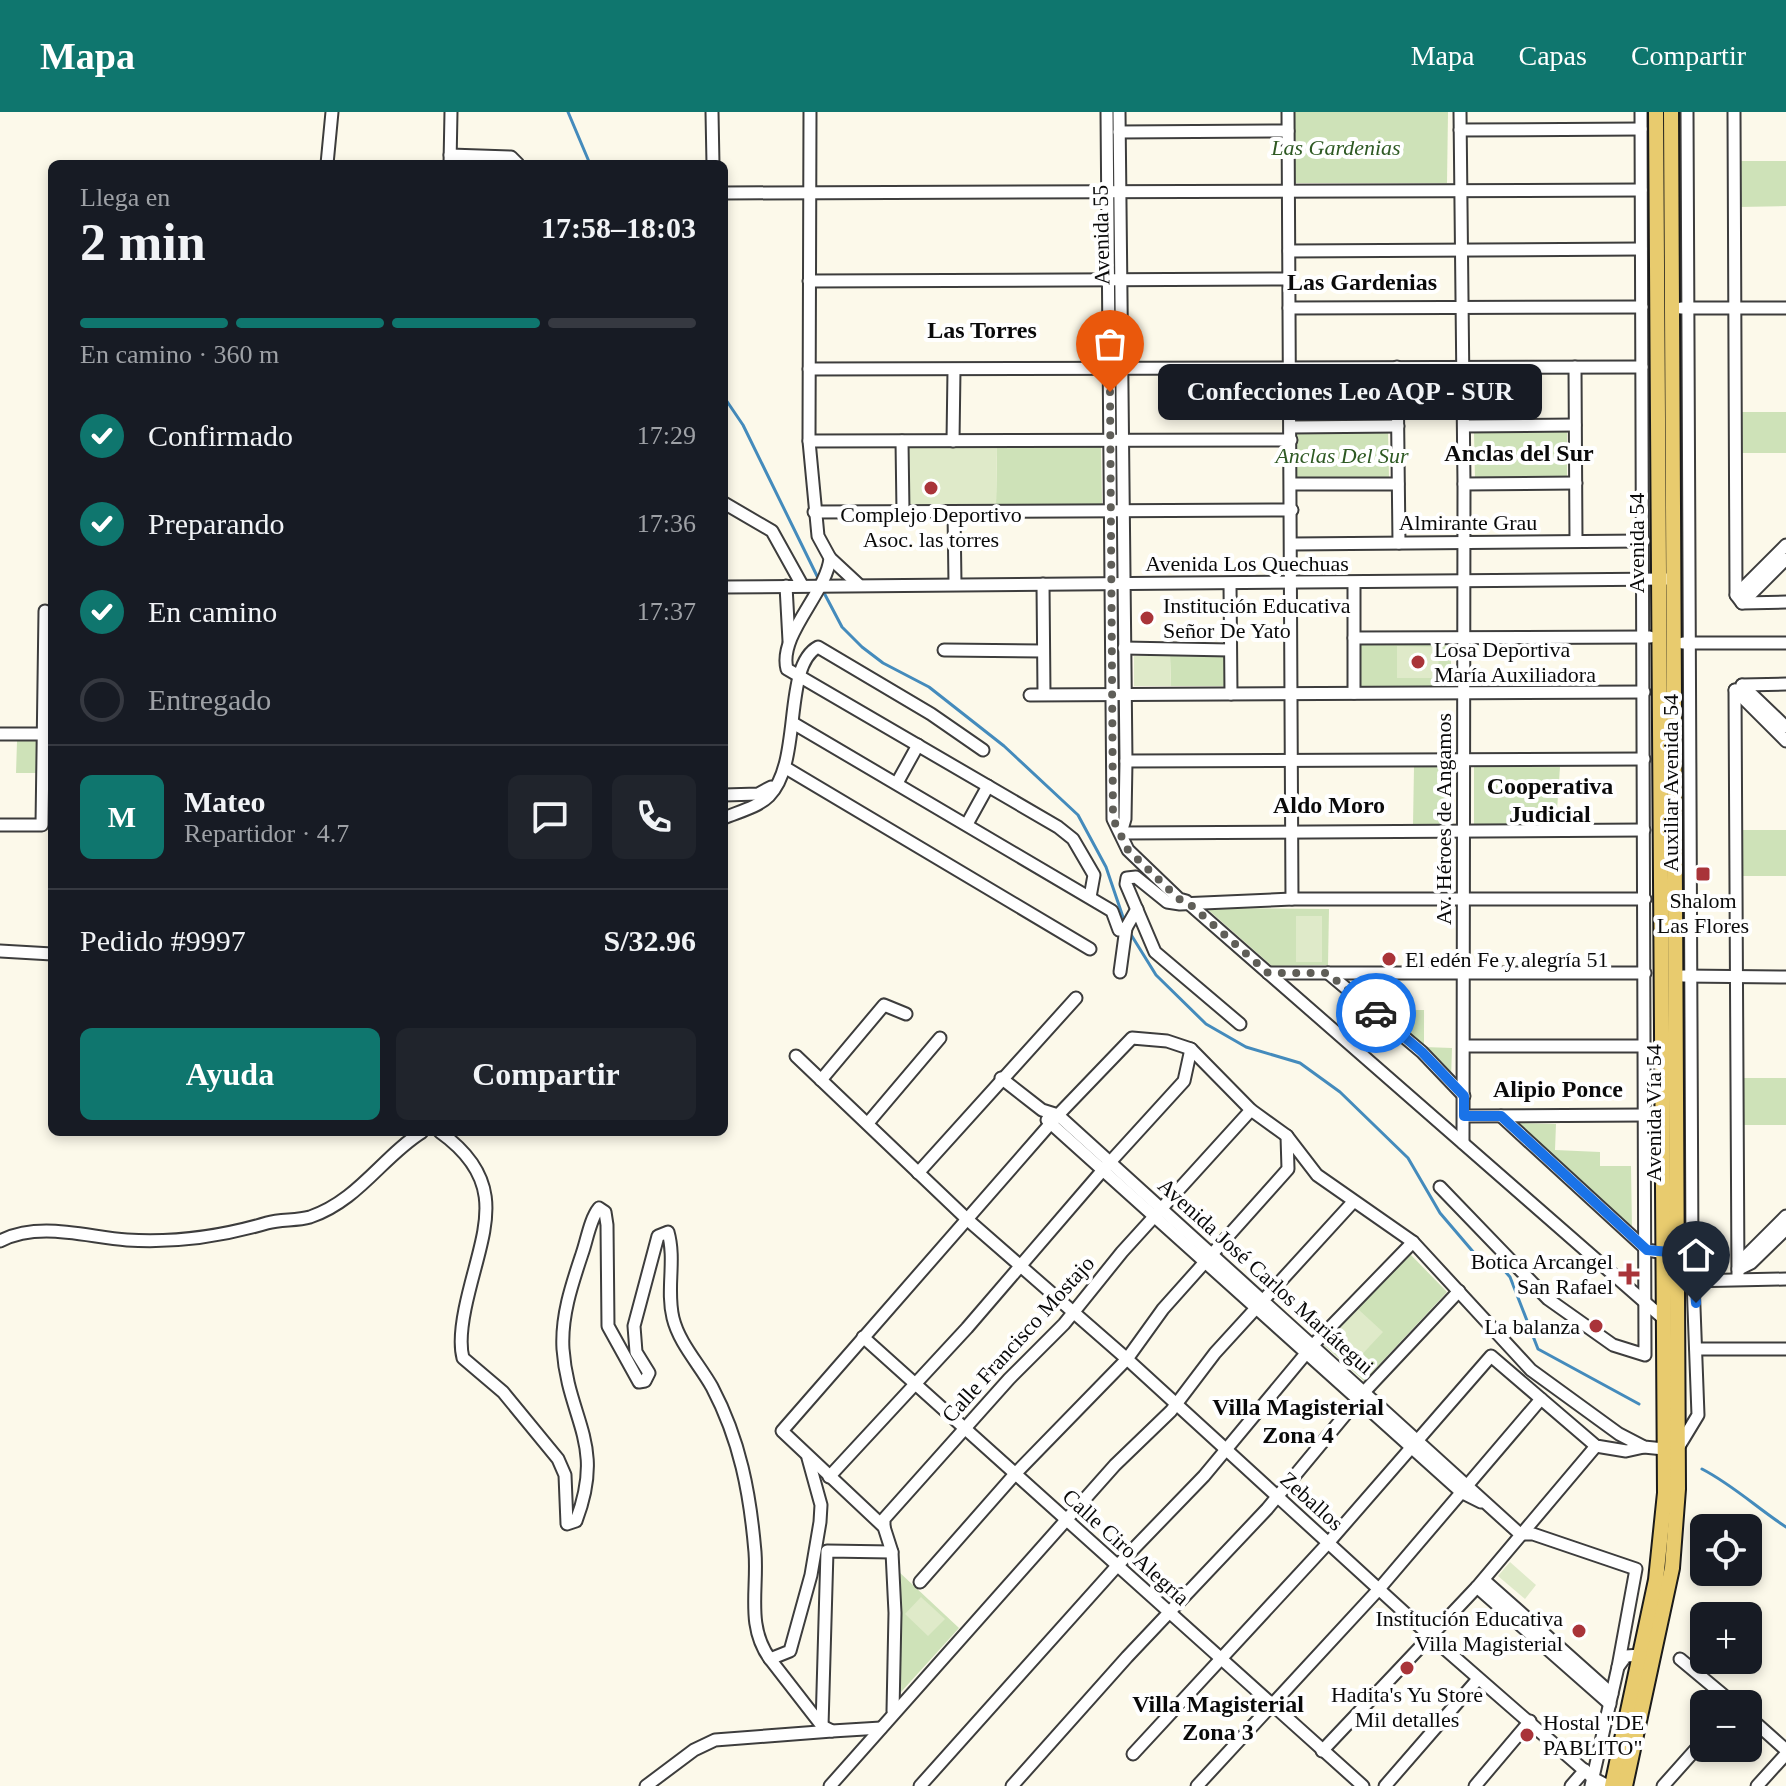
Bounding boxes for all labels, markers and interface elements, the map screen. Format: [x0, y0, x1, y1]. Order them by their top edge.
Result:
text: Mapa [40, 35, 135, 77]
text: Mapa [1411, 40, 1474, 71]
text: Capas [1518, 40, 1587, 71]
text: Compartir [1631, 40, 1746, 71]
park label: Las Gardenias [1270, 135, 1401, 160]
text: Llega en [80, 183, 170, 212]
street label: Avenida 55 [1088, 185, 1114, 285]
text: 17:58–18:03 [541, 211, 696, 244]
text: 2 min [80, 214, 206, 271]
district label: Las Gardenias [1287, 269, 1437, 295]
pin [1076, 310, 1144, 392]
district label: Las Torres [927, 317, 1037, 343]
icon: bag [1088, 322, 1132, 366]
text: En camino · 360 m [80, 340, 279, 369]
callout: Confecciones Leo AQP - SUR [1158, 364, 1542, 420]
text: Confecciones Leo AQP - SUR [1187, 377, 1513, 406]
icon: check [80, 414, 124, 458]
text: Confirmado [148, 419, 293, 452]
text: 17:29 [637, 421, 696, 450]
district label: Anclas del Sur [1444, 440, 1594, 466]
park label: Anclas Del Sur [1273, 443, 1409, 468]
marker: Complejo Deportivo Asoc. las torres [922, 479, 940, 497]
street label: Avenida 54 [1624, 493, 1649, 593]
icon: check [80, 502, 124, 546]
place label: Complejo Deportivo Asoc. las torres [840, 502, 1022, 552]
text: Preparando [148, 507, 285, 540]
text: 17:36 [637, 509, 696, 538]
street label: Almirante Grau [1399, 510, 1537, 535]
street label: Avenida Los Quechuas [1145, 551, 1349, 576]
icon: check [80, 590, 124, 634]
place label: Institución Educativa Señor De Yato [1163, 593, 1351, 643]
text: En camino [148, 595, 277, 628]
text: 17:37 [637, 597, 696, 626]
marker: Institución Educativa Señor De Yato [1138, 609, 1156, 627]
place label: Losa Deportiva María Auxiliadora [1434, 637, 1596, 687]
marker: Losa Deportiva María Auxiliadora [1409, 653, 1427, 671]
text: Entregado [148, 683, 271, 716]
street label: Auxiliar Avenida 54 [1658, 694, 1683, 872]
street label: Av. Héroes de Angamos [1431, 713, 1456, 925]
district label: Cooperativa Judicial [1487, 773, 1613, 827]
button: chat [508, 775, 592, 859]
button: phone [612, 775, 696, 859]
text: Mateo [184, 785, 266, 818]
district label: Aldo Moro [1273, 792, 1385, 818]
text: M [108, 800, 136, 833]
text: Repartidor · 4.7 [184, 819, 349, 848]
marker: Shalom Las Flores [1694, 865, 1712, 883]
place label: Shalom Las Flores [1657, 888, 1749, 938]
text: Pedido #9997 [80, 924, 246, 957]
text: S/32.96 [603, 924, 696, 957]
place label: El edén Fe y alegría 51 [1405, 947, 1608, 972]
marker: El edén Fe y alegría 51 [1380, 950, 1398, 968]
courier [1336, 973, 1416, 1053]
icon: car [1354, 991, 1398, 1035]
button: Ayuda [80, 1028, 380, 1120]
button: Compartir [396, 1028, 696, 1120]
street label: Avenida Vía 54 [1641, 1044, 1666, 1182]
district label: Alipio Ponce [1493, 1076, 1623, 1102]
street label: Avenida José Carlos Mariátegui [1153, 1173, 1379, 1379]
pin [1662, 1221, 1730, 1303]
icon: home [1674, 1233, 1718, 1277]
place label: Botica Arcangel San Rafael [1471, 1249, 1613, 1299]
street label: Calle Francisco Mostajo [937, 1251, 1099, 1427]
marker: Botica Arcangel San Rafael [1620, 1265, 1638, 1283]
place label: La balanza [1484, 1314, 1580, 1339]
marker: La balanza [1587, 1317, 1605, 1335]
district label: Villa Magisterial Zona 4 [1212, 1394, 1384, 1448]
street label: Zeballos [1275, 1466, 1349, 1536]
street label: Calle Ciro Alegría [1058, 1484, 1194, 1610]
map controls [1690, 1514, 1762, 1762]
button: locate [1690, 1514, 1762, 1586]
button: + [1690, 1602, 1762, 1674]
place label: Institución Educativa Villa Magisterial [1375, 1606, 1563, 1656]
marker: Institución Educativa Villa Magisterial [1570, 1622, 1588, 1640]
marker: Hadita's Yu Store Mil detalles [1398, 1659, 1416, 1677]
place label: Hadita's Yu Store Mil detalles [1331, 1682, 1483, 1732]
button: − [1690, 1690, 1762, 1762]
district label: Villa Magisterial Zona 3 [1132, 1691, 1304, 1745]
place label: Hostal "DE PABLITO" [1543, 1710, 1644, 1760]
marker: Hostal "DE PABLITO" [1518, 1726, 1536, 1744]

